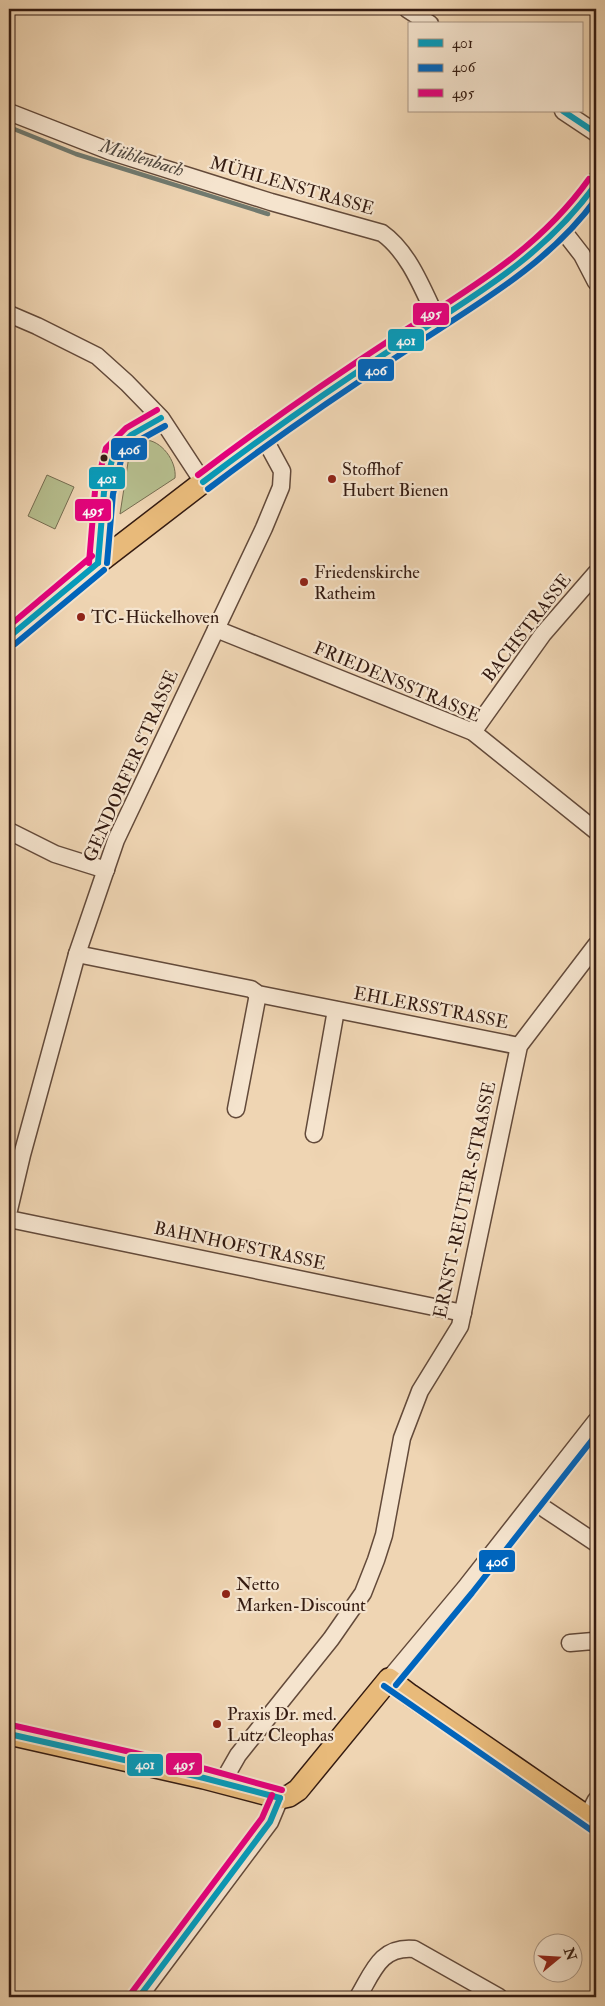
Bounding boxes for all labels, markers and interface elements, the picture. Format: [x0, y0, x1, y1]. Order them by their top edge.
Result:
legend [408, 22, 582, 112]
text: 401 [452, 34, 473, 53]
text: 406 [452, 58, 477, 77]
text: 495 [452, 84, 475, 103]
water label: Mühlenbach [96, 134, 187, 182]
street label: MÜHLENSTRASSE [207, 152, 377, 220]
line badge: 495 [412, 302, 450, 326]
text: 495 [420, 305, 442, 322]
line badge: 401 [387, 328, 425, 352]
text: 401 [395, 332, 416, 349]
line badge: 406 [357, 358, 395, 382]
text: 406 [364, 362, 388, 379]
line badge: 406 [110, 437, 148, 461]
text: 406 [117, 441, 141, 458]
unlabelled marker [99, 453, 109, 463]
place label: Stoffhof Hubert Bienen [342, 458, 449, 502]
line badge: 401 [88, 466, 126, 490]
text: 401 [96, 470, 117, 487]
marker: Stoffhof Hubert Bienen [326, 473, 338, 485]
line badge: 495 [74, 498, 112, 522]
text: 495 [82, 502, 104, 519]
place label: Friedenskirche Ratheim [314, 561, 420, 605]
street label: BACHSTRASSE [477, 569, 577, 687]
marker: Friedenskirche Ratheim [298, 576, 310, 588]
place label: TC-Hückelhoven [91, 606, 219, 629]
marker: TC-Hückelhoven [75, 611, 87, 623]
street label: FRIEDENSSTRASSE [310, 637, 484, 728]
street label: GENDORFER STRASSE [78, 666, 184, 866]
street label: EHLERSSTRASSE [352, 982, 510, 1034]
street label: ERNST-REUTER-STRASSE [429, 1080, 501, 1320]
street label: BAHNHOFSTRASSE [152, 1217, 328, 1275]
line badge: 406 [478, 1549, 516, 1573]
text: 406 [485, 1553, 509, 1570]
place label: Netto Marken-Discount [236, 1573, 366, 1617]
marker: Netto Marken-Discount [220, 1588, 232, 1600]
place label: Praxis Dr. med. Lutz Cleophas [227, 1703, 336, 1747]
marker: Praxis Dr. med. Lutz Cleophas [211, 1718, 223, 1730]
line badge: 495 [165, 1752, 203, 1776]
line badge: 401 [126, 1753, 164, 1777]
text: 401 [134, 1756, 155, 1773]
text: 495 [173, 1756, 195, 1773]
north arrow [532, 1934, 582, 1984]
text: N [560, 1945, 580, 1963]

